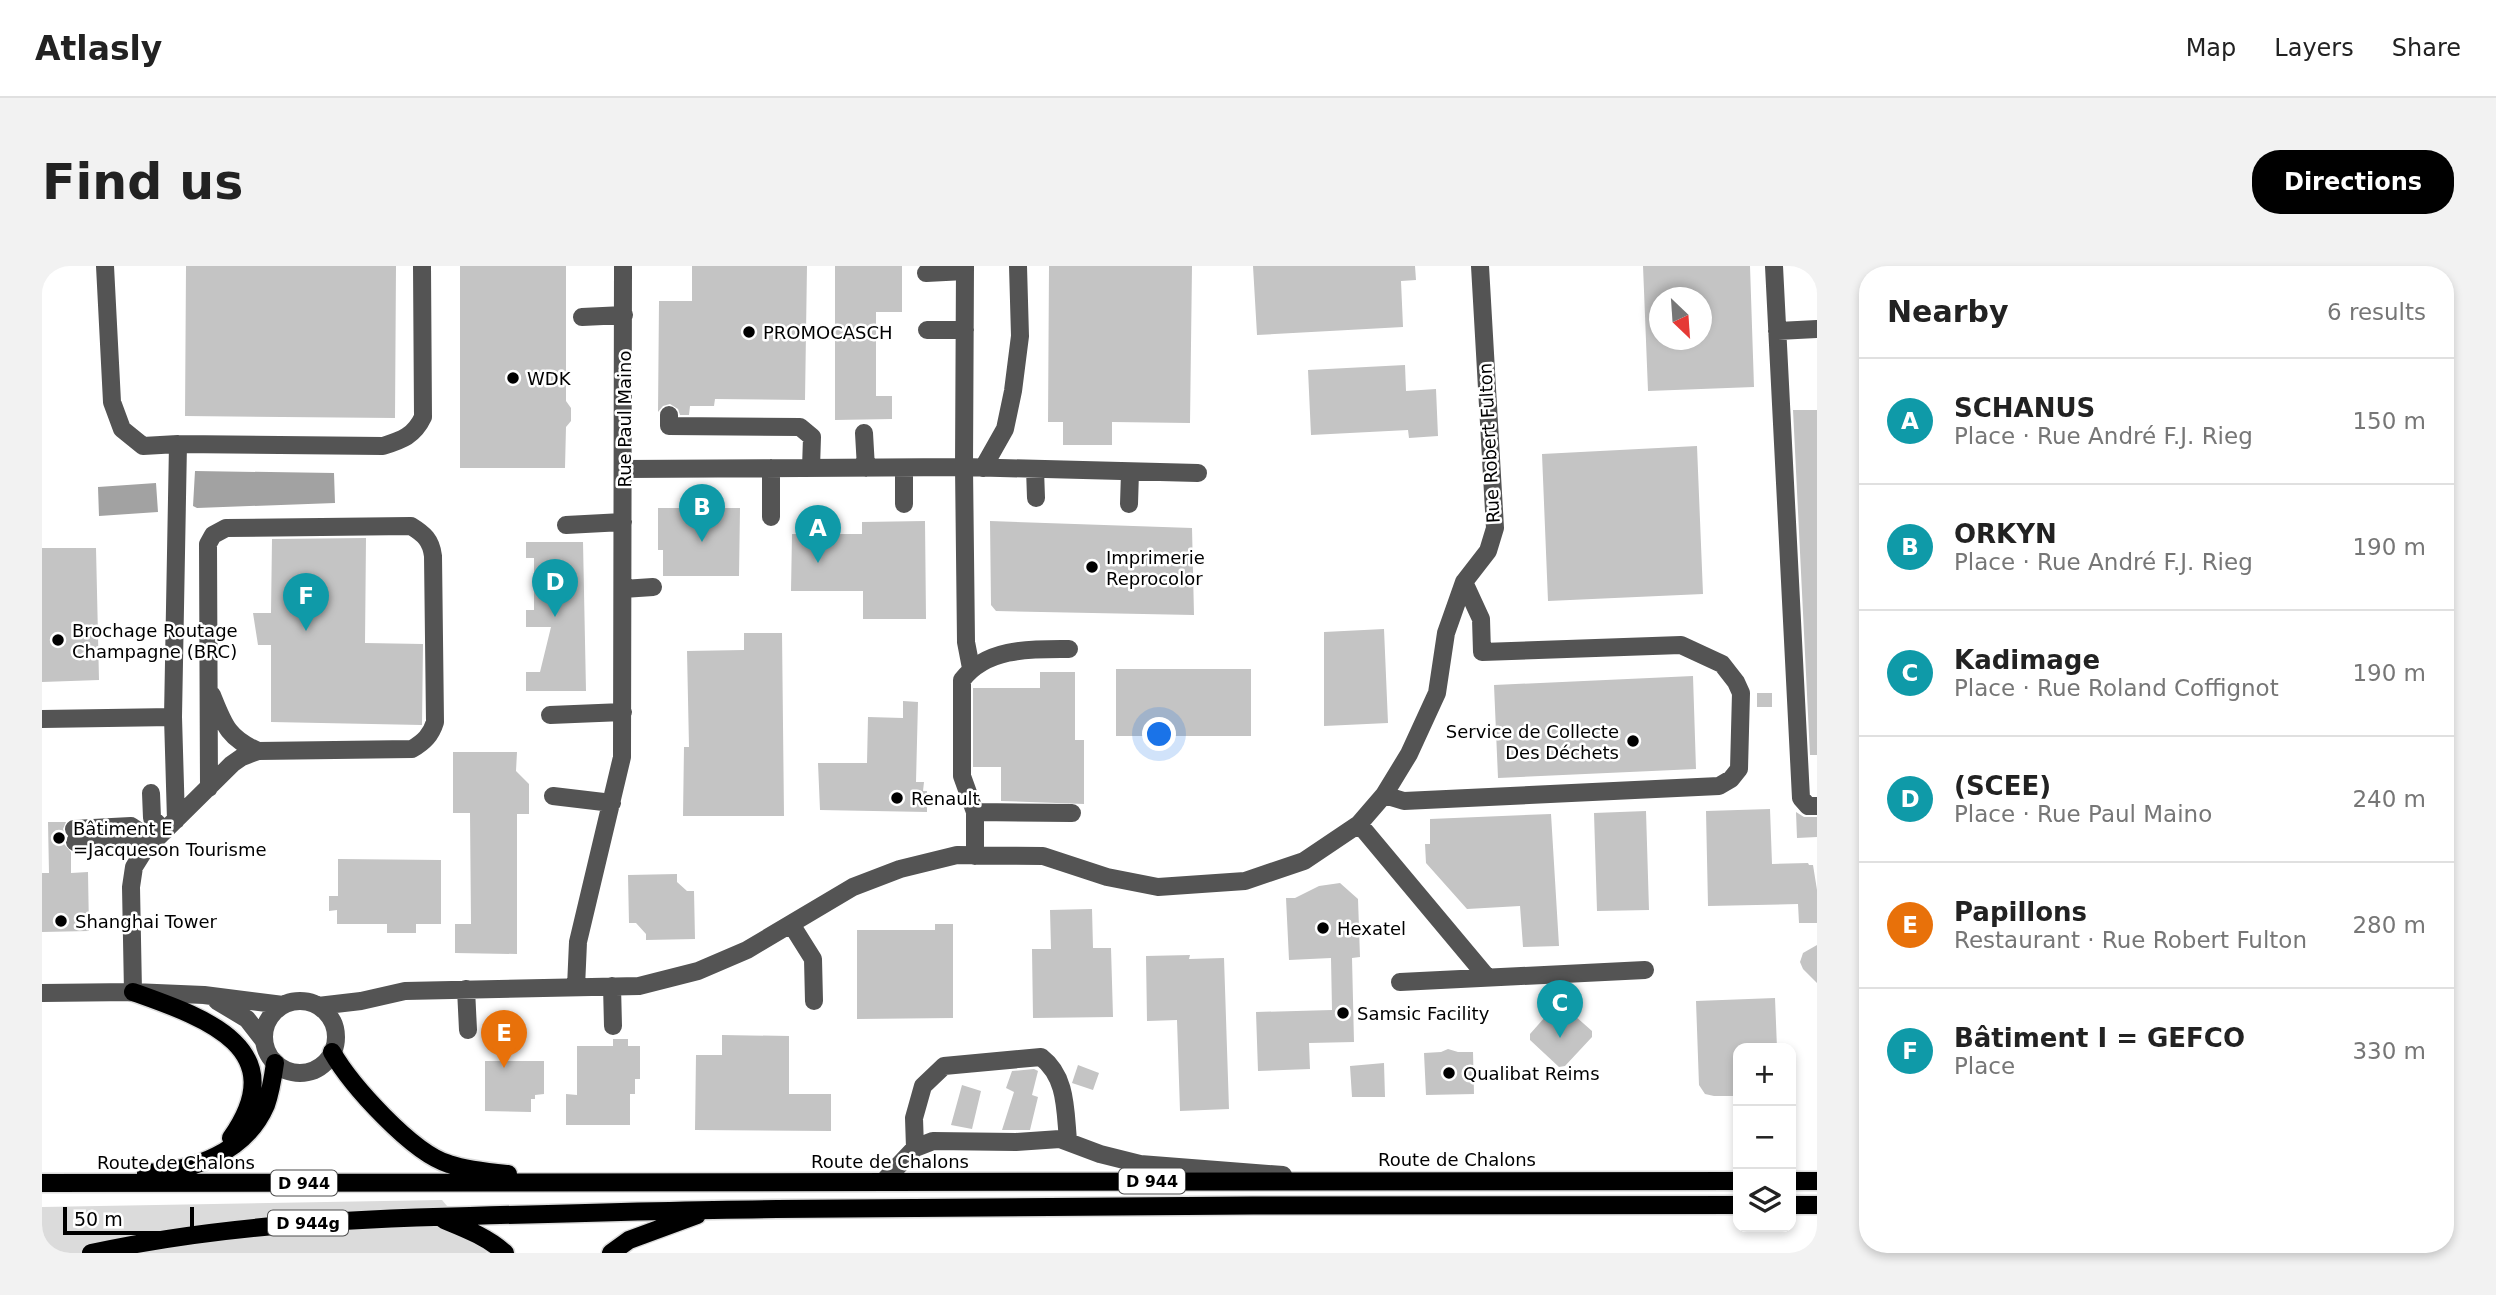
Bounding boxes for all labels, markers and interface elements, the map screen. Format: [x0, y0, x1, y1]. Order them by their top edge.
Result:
text: Atlasly [35, 29, 162, 68]
text: Map [2186, 34, 2236, 62]
text: Layers [2274, 34, 2354, 62]
text: Share [2392, 34, 2461, 62]
button: Directions [2252, 150, 2454, 214]
text: Find us [42, 154, 243, 211]
north arrow [1649, 287, 1712, 350]
text: Nearby [1887, 294, 2009, 329]
text: 6 results [2327, 299, 2426, 325]
place label: PROMOCASCH [763, 322, 893, 343]
marker: PROMOCASCH [741, 324, 757, 340]
street label: Rue Paul Maino [614, 350, 635, 488]
street label: Rue Robert Fulton [1474, 362, 1504, 524]
place label: WDK [527, 368, 572, 389]
marker: WDK [505, 370, 521, 386]
text: SCHANUS [1954, 393, 2095, 423]
text: A [1901, 408, 1919, 434]
text: 150 m [2352, 408, 2426, 434]
text: Place · Rue André F.J. Rieg [1954, 423, 2253, 449]
pin: B [679, 484, 725, 542]
pin: A [795, 505, 841, 563]
text: ORKYN [1954, 519, 2057, 549]
text: B [1901, 534, 1919, 560]
text: 190 m [2352, 534, 2426, 560]
place label: Imprimerie Reprocolor [1106, 547, 1205, 589]
text: Place · Rue André F.J. Rieg [1954, 549, 2253, 575]
pin: D [532, 559, 578, 617]
marker: Imprimerie Reprocolor [1084, 559, 1100, 575]
pin: F [283, 573, 329, 631]
place label: Brochage Routage Champagne (BRC) [72, 620, 238, 662]
marker: Brochage Routage Champagne (BRC) [50, 632, 66, 648]
text: Kadimage [1954, 645, 2100, 675]
text: C [1902, 660, 1918, 686]
text: 190 m [2352, 660, 2426, 686]
text: Place · Rue Roland Coffignot [1954, 675, 2279, 701]
your location [1142, 717, 1176, 751]
place label: Service de Collecte Des Déchets [1446, 721, 1619, 763]
marker: Service de Collecte Des Déchets [1625, 733, 1641, 749]
text: (SCEE) [1954, 771, 2051, 801]
text: D [1900, 786, 1920, 812]
text: 240 m [2352, 786, 2426, 812]
place label: Renault [911, 788, 980, 809]
marker: Renault [889, 790, 905, 806]
text: Place · Rue Paul Maino [1954, 801, 2212, 827]
place label: Bâtiment E =Jacqueson Tourisme [73, 818, 267, 860]
marker: Bâtiment E =Jacqueson Tourisme [51, 830, 67, 846]
text: Papillons [1954, 897, 2087, 927]
place label: Shanghai Tower [75, 911, 218, 932]
text: E [1902, 912, 1918, 938]
text: 280 m [2352, 912, 2426, 938]
marker: Shanghai Tower [53, 913, 69, 929]
place label: Hexatel [1337, 918, 1406, 939]
marker: Hexatel [1315, 920, 1331, 936]
text: Restaurant · Rue Robert Fulton [1954, 927, 2307, 953]
pin: C [1537, 980, 1583, 1038]
place label: Samsic Facility [1357, 1003, 1490, 1024]
marker: Samsic Facility [1335, 1005, 1351, 1021]
pin: E [481, 1010, 527, 1068]
text: Bâtiment I = GEFCO [1954, 1023, 2245, 1053]
text: F [1902, 1038, 1918, 1064]
text: 330 m [2352, 1038, 2426, 1064]
map controls [1733, 1043, 1796, 1232]
button: + [1733, 1043, 1796, 1106]
text: Place [1954, 1053, 2015, 1079]
place label: Qualibat Reims [1463, 1063, 1600, 1084]
marker: Qualibat Reims [1441, 1065, 1457, 1081]
button: − [1733, 1106, 1796, 1169]
street label: Route de Chalons [1378, 1149, 1536, 1170]
street label: Route de Chalons [811, 1151, 969, 1172]
street label: Route de Chalons [97, 1152, 255, 1173]
road number: D 944 [1119, 1169, 1185, 1194]
button: layers [1733, 1169, 1796, 1232]
road number: D 944 [271, 1170, 337, 1196]
scale bar [63, 1204, 194, 1236]
text: 50 m [74, 1208, 123, 1230]
road number: D 944g [268, 1211, 348, 1236]

